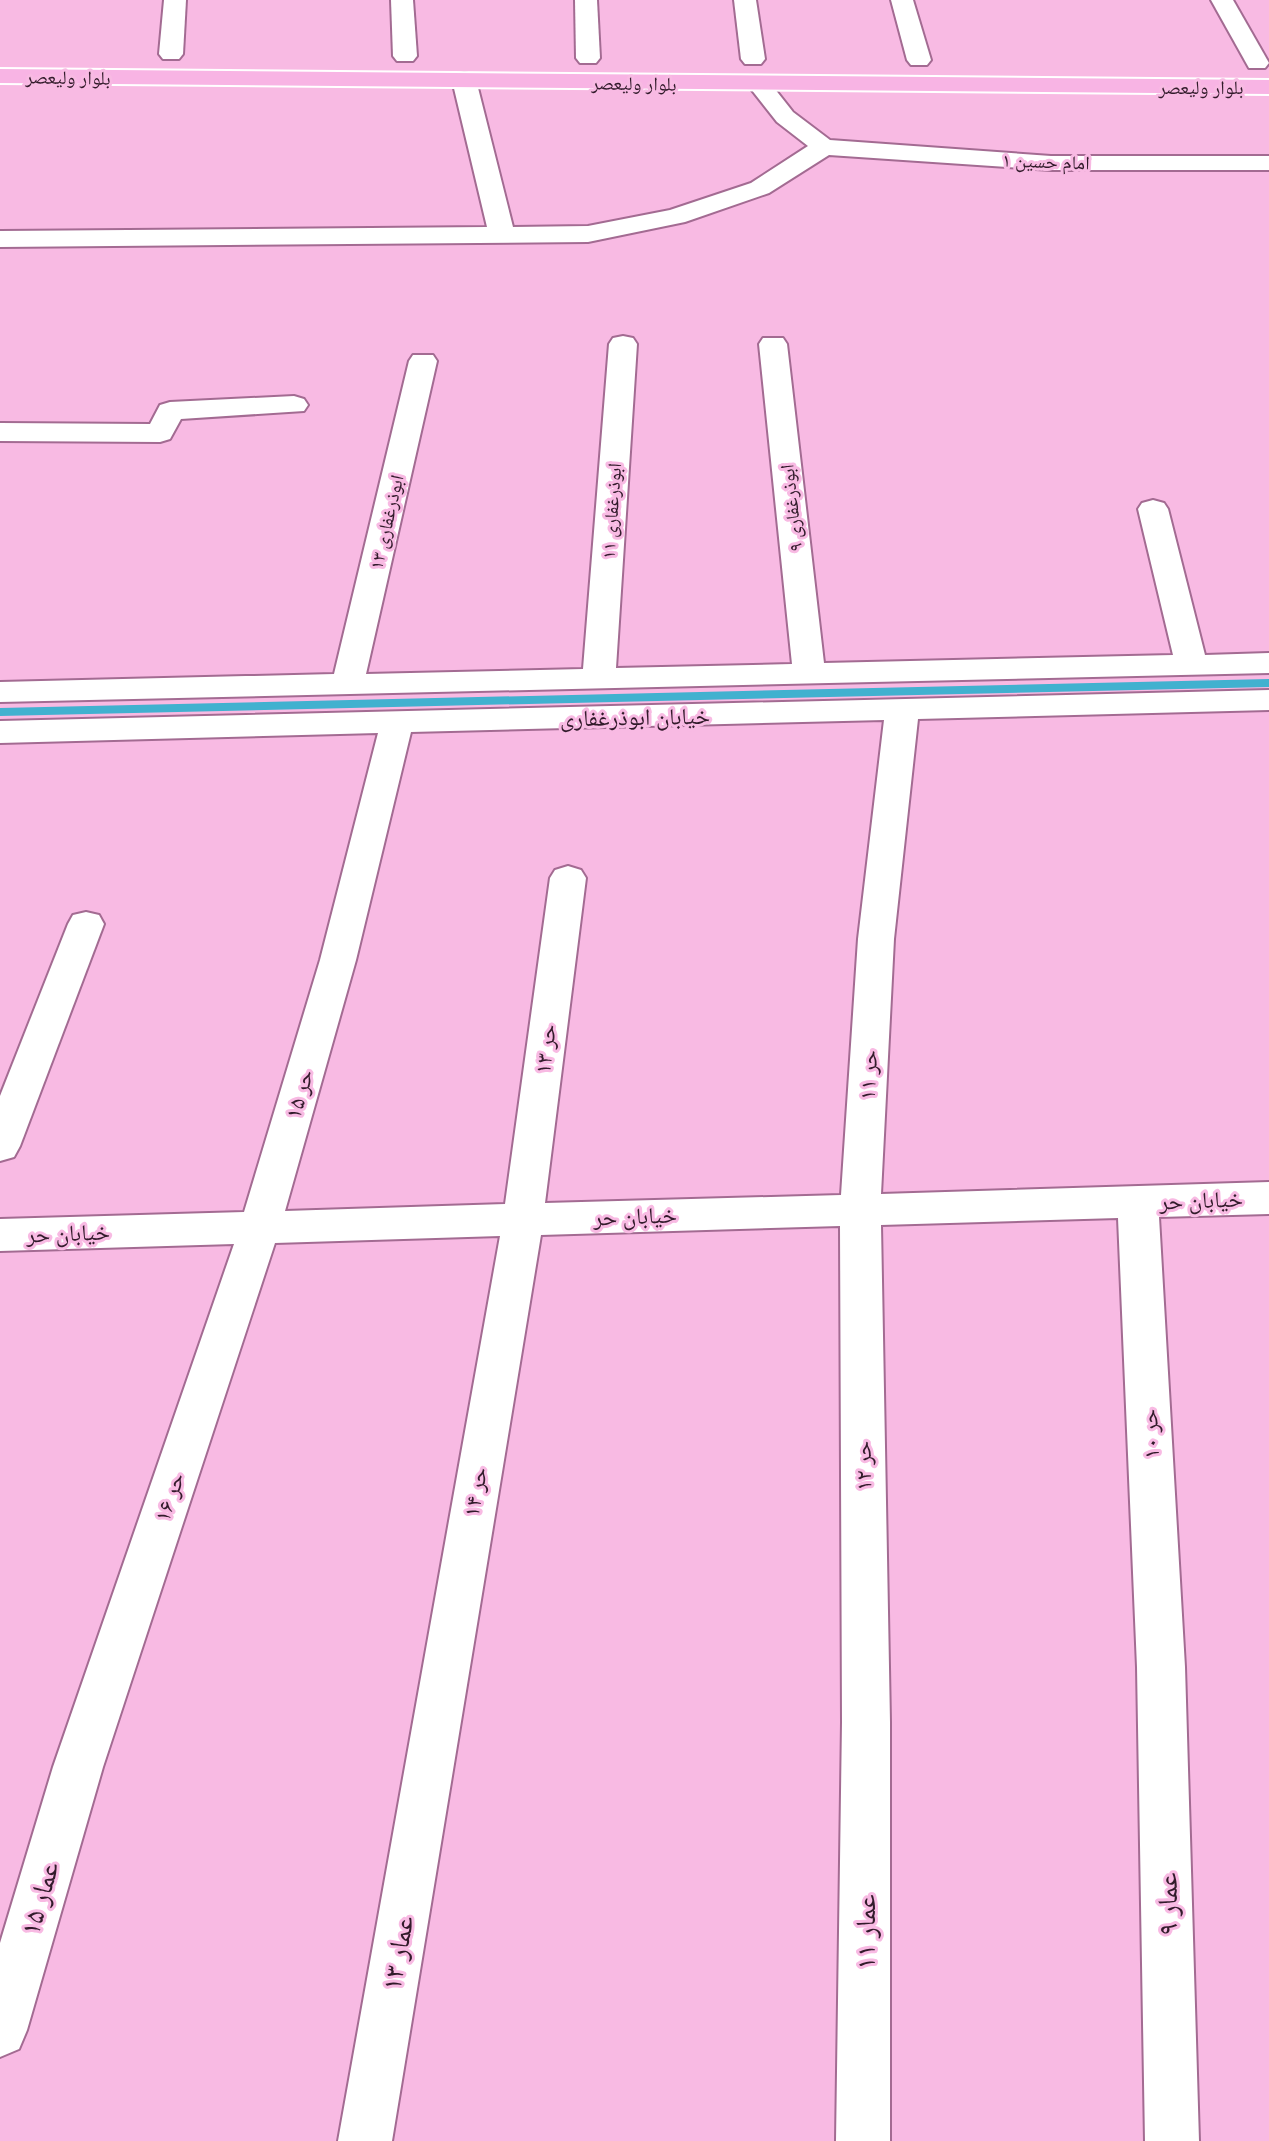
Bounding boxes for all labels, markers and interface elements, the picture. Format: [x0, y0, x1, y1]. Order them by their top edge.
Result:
street label: بلوار ولیعصر [24, 64, 111, 90]
street label: بلوار ولیعصر [590, 70, 677, 96]
street label: بلوار ولیعصر [1157, 75, 1244, 99]
street label: امام حسین ۱ [1002, 147, 1090, 177]
street label: ابوذرغفاری ۱۱ [596, 462, 626, 560]
street label: ابوذرغفاری ۹ [774, 463, 808, 553]
street label: ابوذرغفاری ۱۳ [363, 472, 409, 572]
street label: خیابان ابوذرغفاری [560, 700, 710, 732]
street label: حر ۱۳ [526, 1022, 562, 1076]
street label: حر ۱۱ [851, 1049, 883, 1101]
street label: حر ۱۵ [277, 1066, 319, 1122]
street label: خیابان حر [1158, 1183, 1243, 1215]
street label: خیابان حر [592, 1199, 677, 1231]
street label: خیابان حر [25, 1216, 110, 1248]
street label: حر ۱۰ [1133, 1408, 1165, 1460]
street label: حر ۱۲ [847, 1441, 877, 1491]
street label: حر ۱۴ [455, 1465, 493, 1519]
street label: حر ۱۶ [146, 1468, 190, 1525]
street label: عمار ۱۵ [10, 1857, 67, 1939]
street label: عمار ۹ [1147, 1872, 1186, 1936]
street label: عمار ۱۱ [846, 1894, 883, 1970]
street label: عمار ۱۳ [372, 1913, 421, 1993]

